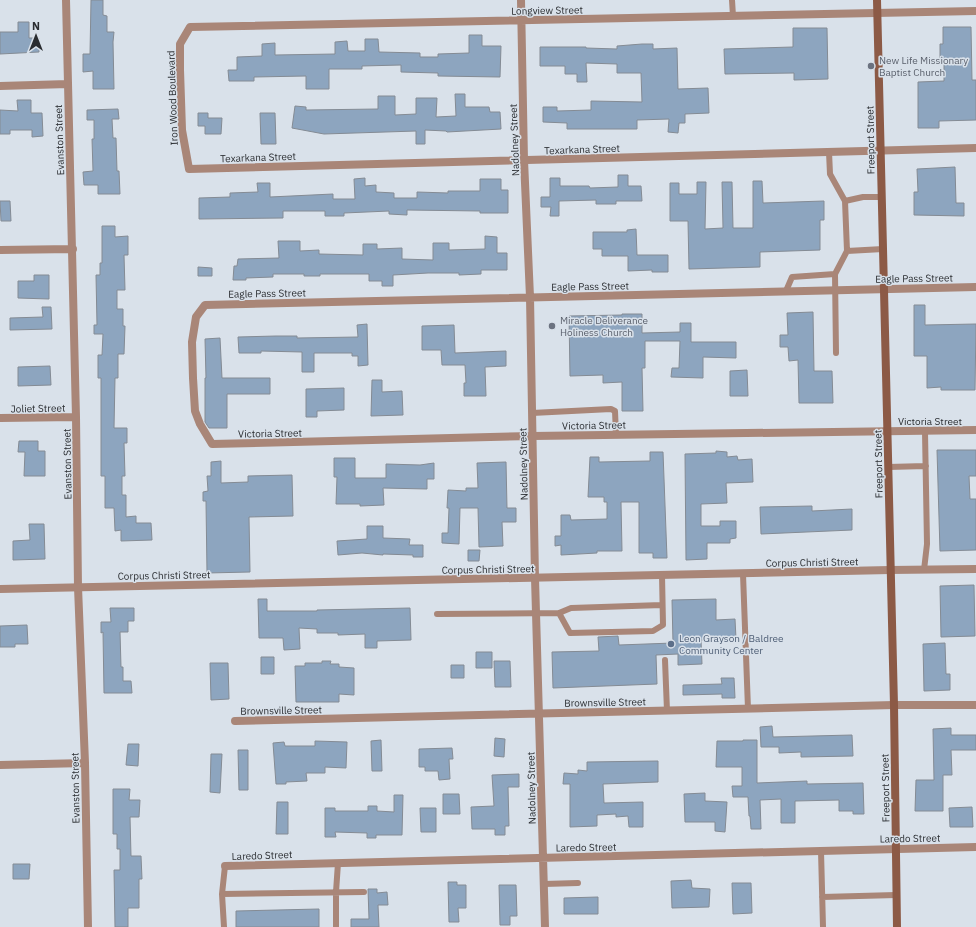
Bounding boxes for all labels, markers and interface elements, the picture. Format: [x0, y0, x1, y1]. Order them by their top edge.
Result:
street label: Longview Street [511, 3, 584, 18]
north arrow [16, 16, 56, 56]
text: N [32, 19, 40, 33]
street label: Iron Wood Boulevard [164, 50, 181, 146]
place label: New Life Missionary Baptist Church [879, 54, 968, 79]
marker: New Life Missionary Baptist Church [866, 61, 876, 71]
street label: Nadolney Street [507, 103, 522, 176]
street label: Evanston Street [52, 104, 67, 176]
street label: Freeport Street [863, 105, 878, 174]
street label: Texarkana Street [544, 142, 621, 157]
street label: Texarkana Street [220, 150, 297, 165]
street label: Eagle Pass Street [875, 271, 953, 286]
street label: Eagle Pass Street [551, 279, 629, 294]
street label: Eagle Pass Street [228, 286, 306, 301]
place label: Miracle Deliverance Holiness Church [560, 314, 649, 339]
marker: Miracle Deliverance Holiness Church [547, 321, 557, 331]
street label: Joliet Street [11, 402, 66, 415]
street label: Victoria Street [898, 415, 962, 428]
street label: Victoria Street [562, 418, 627, 433]
street label: Victoria Street [238, 426, 303, 441]
street label: Nadolney Street [516, 427, 531, 500]
street label: Evanston Street [60, 428, 75, 500]
street label: Freeport Street [871, 429, 886, 498]
street label: Corpus Christi Street [765, 555, 859, 570]
street label: Corpus Christi Street [441, 562, 535, 577]
street label: Corpus Christi Street [117, 568, 211, 583]
place label: Leon Grayson / Baldree Community Center [679, 632, 784, 657]
marker: Leon Grayson / Baldree Community Center [666, 639, 676, 649]
street label: Brownsville Street [564, 695, 647, 710]
street label: Brownsville Street [240, 703, 323, 718]
street label: Nadolney Street [524, 751, 539, 824]
street label: Evanston Street [68, 752, 83, 824]
street label: Freeport Street [878, 753, 893, 822]
street label: Laredo Street [880, 831, 941, 846]
street label: Laredo Street [556, 840, 617, 855]
street label: Laredo Street [231, 848, 293, 863]

